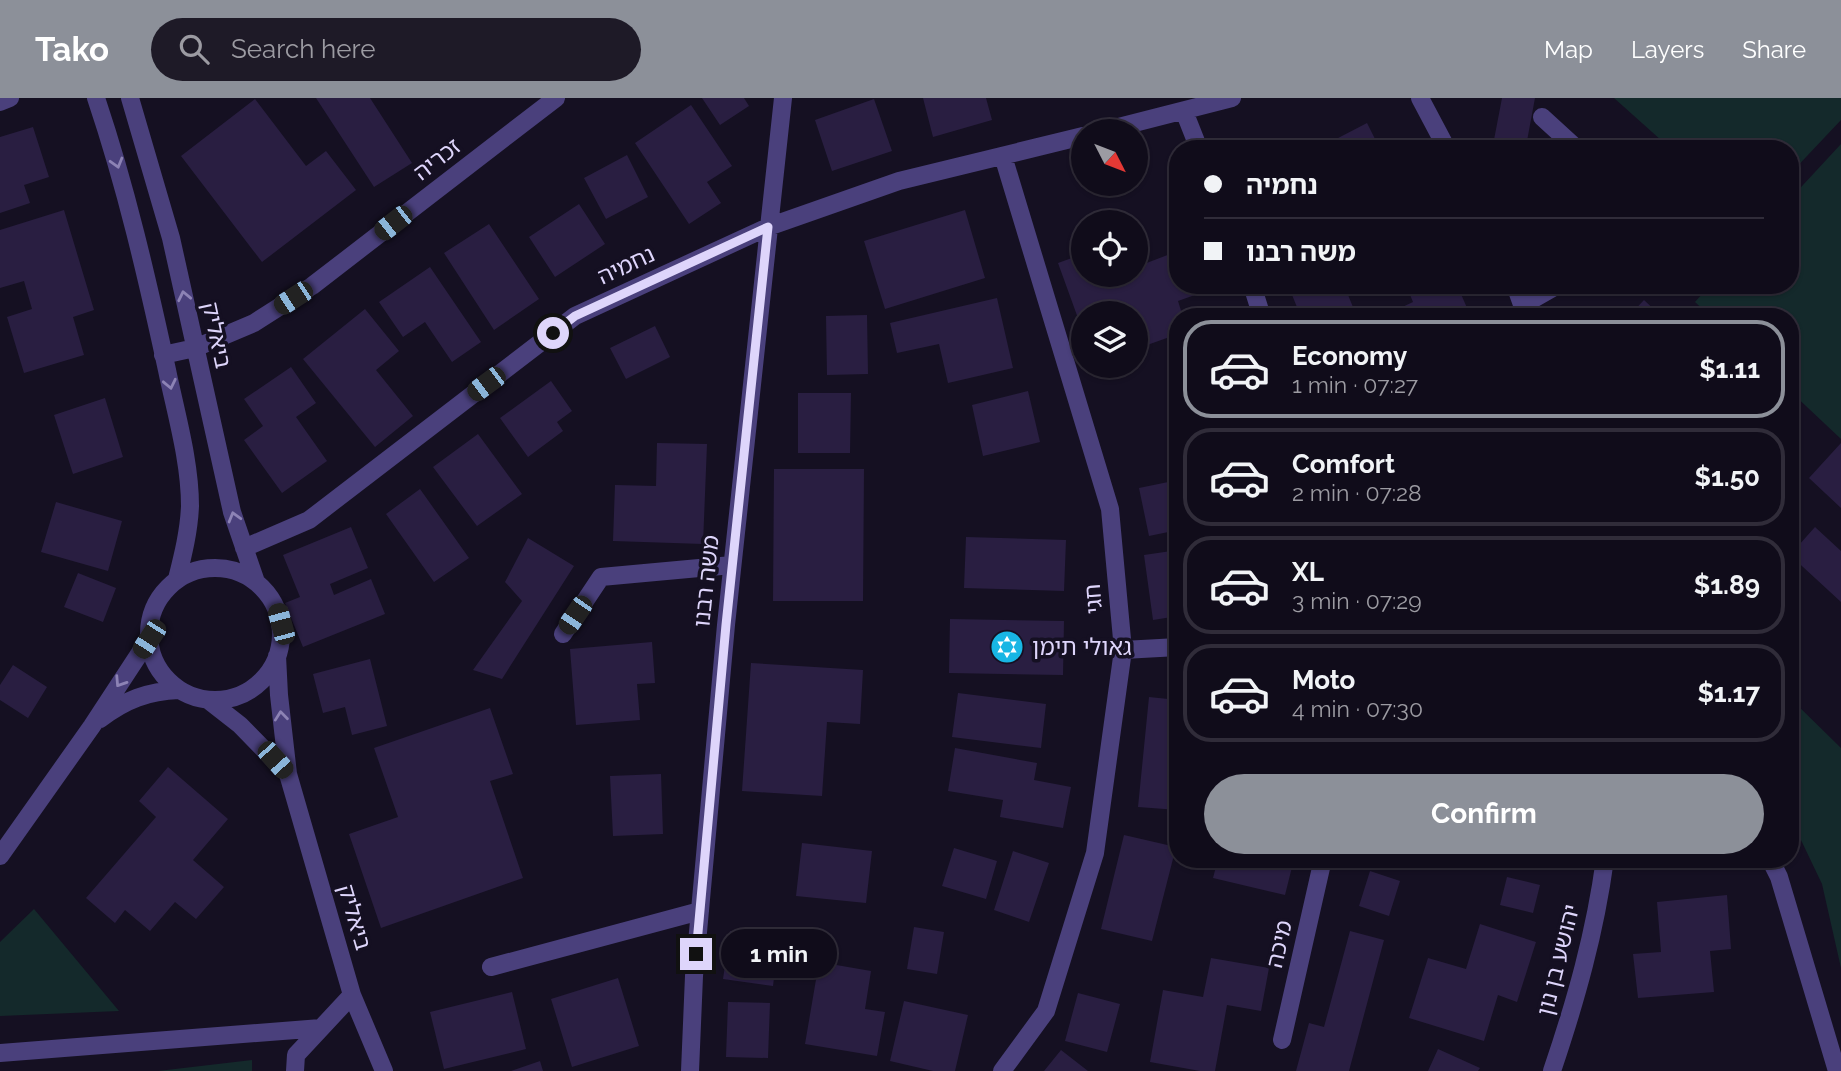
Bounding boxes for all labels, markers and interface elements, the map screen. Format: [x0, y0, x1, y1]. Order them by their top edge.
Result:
search box [151, 18, 641, 81]
text: Tako [35, 30, 109, 69]
icon: search [175, 30, 213, 68]
text: Search here [231, 34, 375, 64]
text: Map [1544, 35, 1593, 64]
text: Layers [1631, 35, 1704, 64]
text: Share [1742, 35, 1806, 64]
north arrow [1071, 119, 1148, 196]
map controls [1071, 119, 1148, 378]
street label: זכריה [408, 132, 466, 185]
one-way arrow [109, 157, 123, 169]
text: נחמיה [1246, 170, 1318, 200]
car [370, 202, 417, 244]
button: locate [1071, 210, 1148, 287]
text: משה רבנו [1246, 237, 1356, 267]
street label: נחמיה [593, 240, 659, 289]
car [270, 278, 317, 318]
one-way arrow [177, 290, 192, 302]
street label: ביאליק [197, 299, 238, 371]
button: layers [1071, 301, 1148, 378]
route start [537, 317, 569, 349]
icon: car [1208, 338, 1271, 401]
text: Economy [1292, 341, 1407, 371]
text: $1.11 [1699, 354, 1760, 384]
car [463, 363, 510, 405]
text: 1 min · 07:27 [1292, 371, 1418, 398]
one-way arrow [161, 378, 176, 390]
icon: car [1208, 446, 1271, 509]
text: Comfort [1292, 449, 1395, 479]
text: $1.50 [1694, 462, 1760, 492]
text: 2 min · 07:28 [1292, 479, 1422, 506]
one-way arrow [228, 512, 243, 524]
street label: משה רבנו [687, 534, 724, 628]
icon: car [1208, 554, 1271, 617]
text: XL [1292, 557, 1324, 587]
text: $1.89 [1694, 570, 1760, 600]
street label: חגי [1078, 583, 1107, 615]
text: 3 min · 07:29 [1292, 587, 1422, 614]
car [555, 592, 596, 638]
car [266, 601, 297, 647]
car [129, 616, 170, 662]
synagogue icon: גאולי תימן [988, 628, 1026, 666]
place label: גאולי תימן [1032, 633, 1132, 660]
icon: car [1208, 662, 1271, 725]
text: Moto [1292, 665, 1355, 695]
one-way arrow [116, 675, 129, 688]
text: $1.17 [1697, 678, 1760, 708]
text: 4 min · 07:30 [1292, 695, 1423, 722]
one-way arrow [274, 710, 289, 721]
car [254, 737, 297, 783]
button: Confirm [1204, 774, 1764, 854]
street label: ביאליק [333, 881, 378, 953]
street label: יהושע בן נון [1531, 901, 1584, 1018]
street label: מיכה [1260, 917, 1297, 970]
callout: 1 min [720, 930, 836, 978]
route end [680, 938, 712, 970]
text: 1 min [750, 940, 808, 967]

